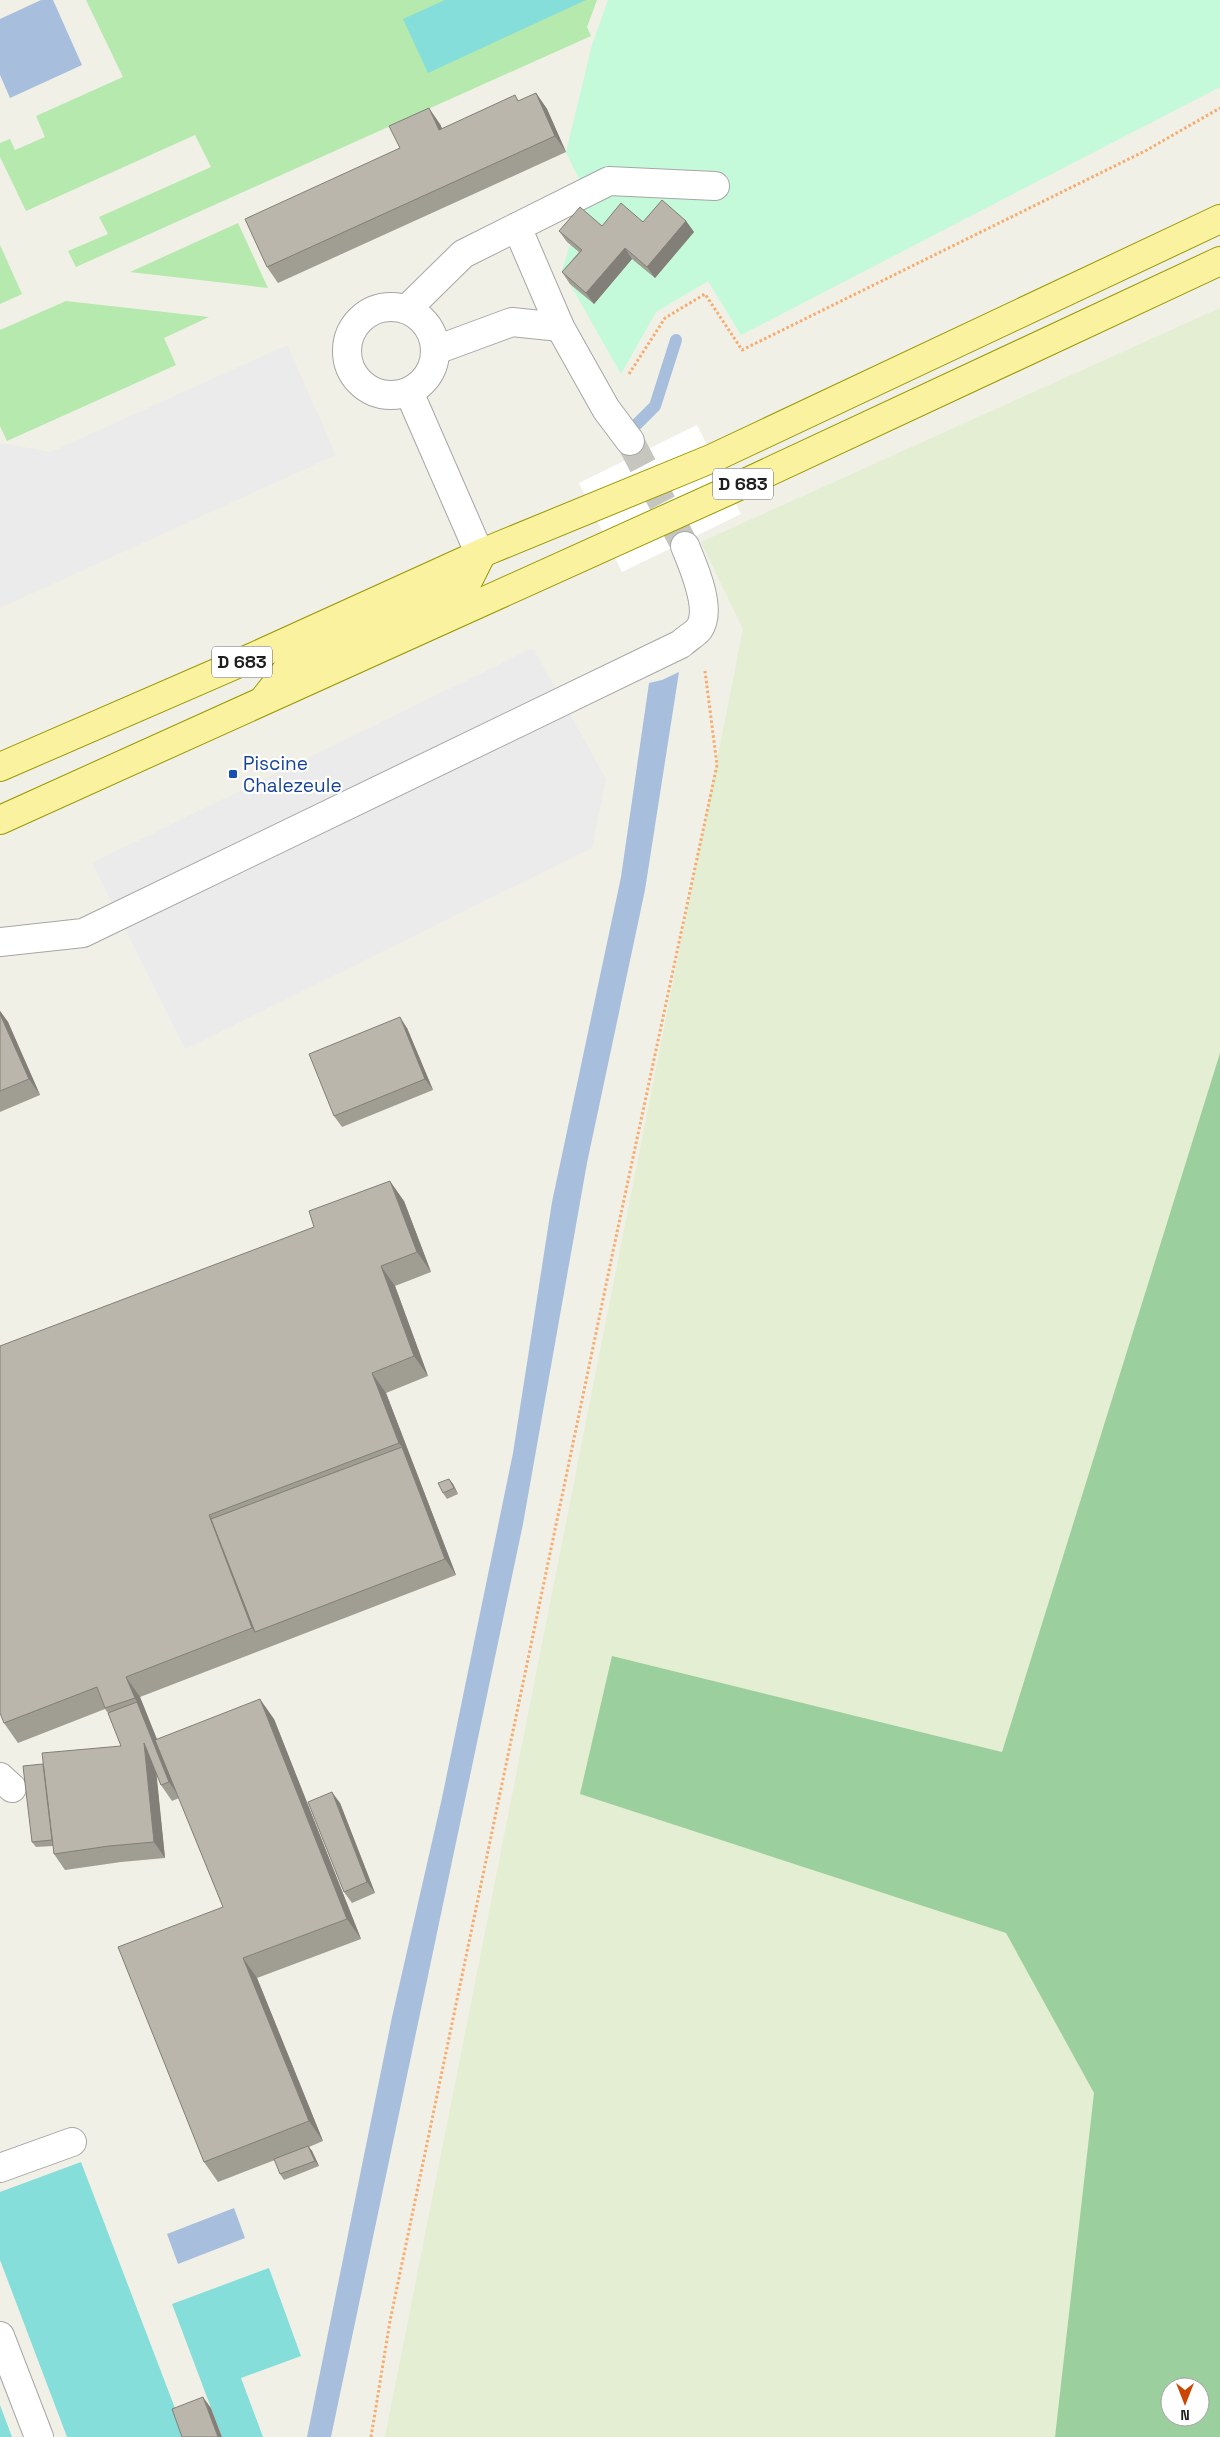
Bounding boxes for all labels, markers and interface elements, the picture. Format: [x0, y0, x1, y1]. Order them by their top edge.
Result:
road number: D 683 [713, 468, 773, 499]
road number: D 683 [212, 646, 272, 678]
place label: Piscine Chalezeule [243, 751, 342, 798]
marker: Piscine Chalezeule [227, 768, 239, 780]
north arrow [1160, 2377, 1210, 2427]
text: N [1180, 2406, 1190, 2424]

